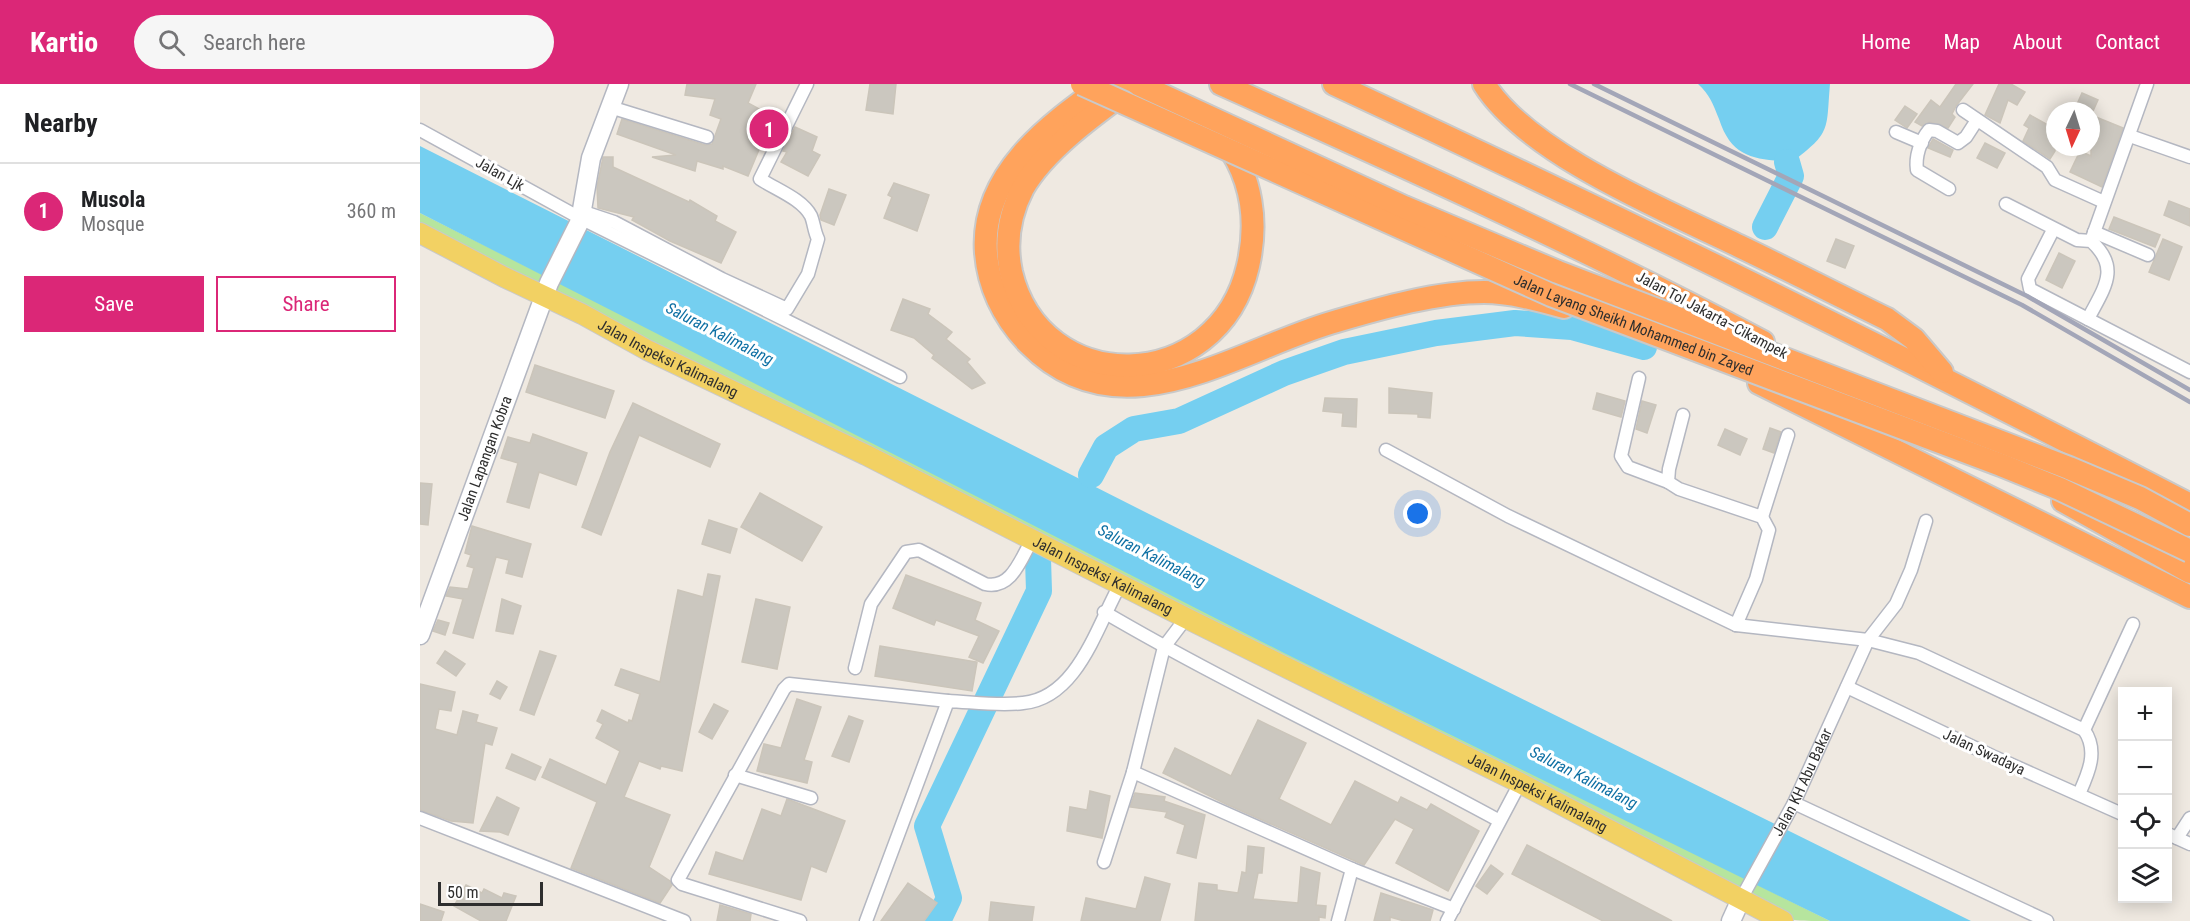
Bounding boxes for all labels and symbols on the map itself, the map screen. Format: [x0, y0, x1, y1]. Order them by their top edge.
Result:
north arrow [2046, 102, 2100, 156]
pin: 1 [750, 106, 788, 152]
street label: Jalan Ljk [472, 153, 528, 195]
street label: Jalan Tol Jakarta–Cikampek [1633, 267, 1791, 363]
street label: Jalan Layang Sheikh Mohammed bin Zayed [1511, 270, 1756, 380]
water label: Saluran Kalimalang [663, 298, 777, 369]
street label: Jalan Inspeksi Kalimalang [595, 316, 741, 401]
street label: Jalan Lapangan Kobra [454, 394, 516, 523]
your location [1403, 499, 1432, 528]
water label: Saluran Kalimalang [1095, 520, 1209, 591]
street label: Jalan Inspeksi Kalimalang [1030, 532, 1176, 619]
street label: Jalan KH Abu Bakar [1769, 725, 1836, 839]
street label: Jalan Swadaya [1940, 725, 2028, 779]
water label: Saluran Kalimalang [1527, 742, 1641, 813]
street label: Jalan Inspeksi Kalimalang [1465, 750, 1610, 836]
scale bar [438, 879, 543, 906]

